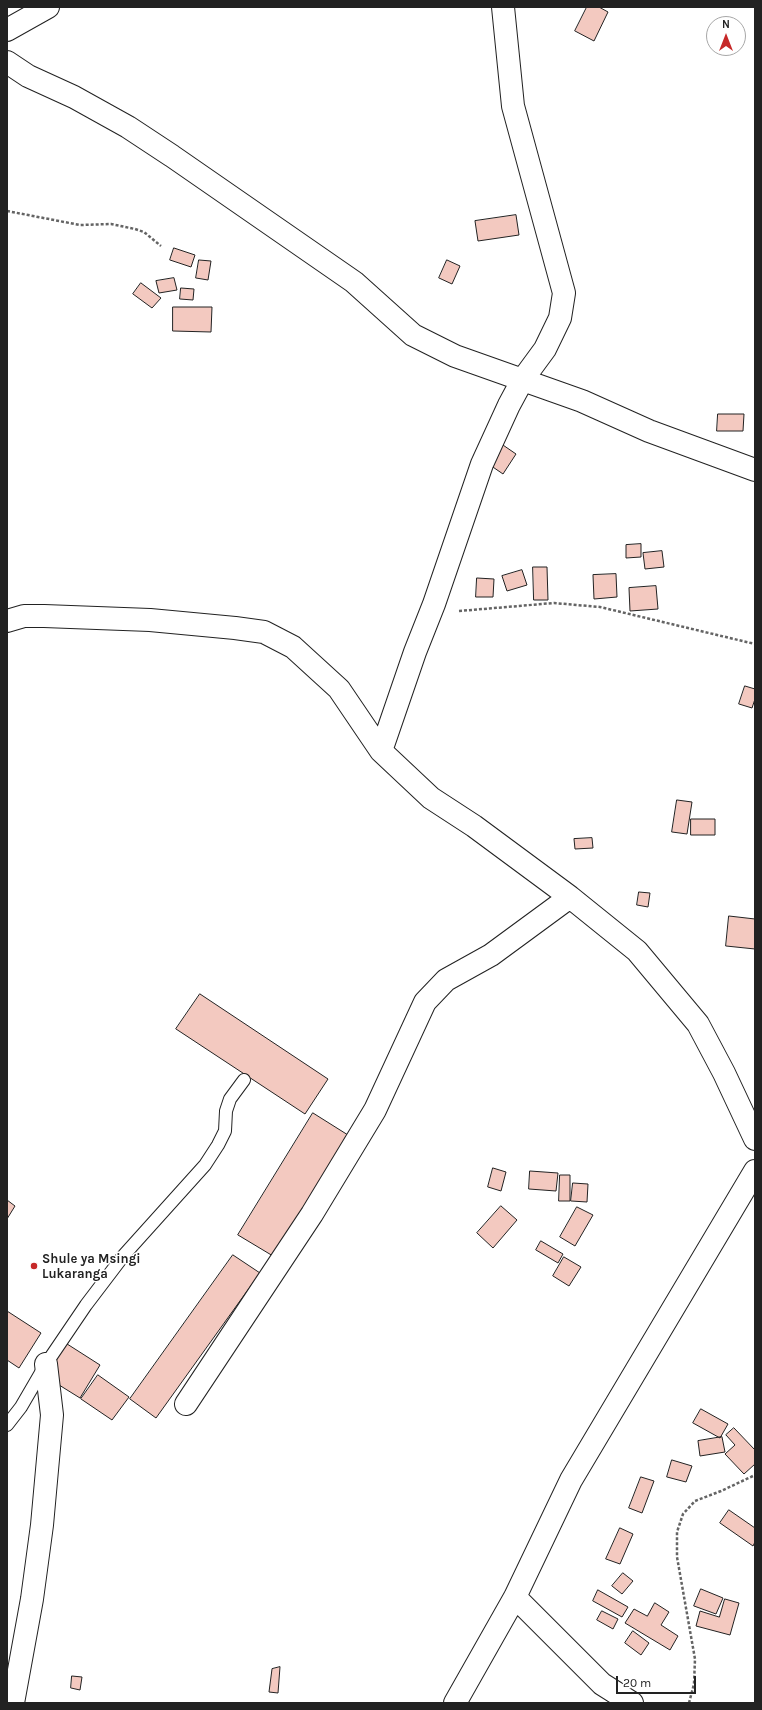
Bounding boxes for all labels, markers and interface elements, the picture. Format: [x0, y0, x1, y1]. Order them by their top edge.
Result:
north arrow [706, 16, 746, 56]
text: N [722, 18, 730, 31]
place label: Shule ya Msingi Lukaranga [42, 1251, 141, 1282]
marker: Shule ya Msingi Lukaranga [29, 1261, 39, 1271]
scale bar [618, 1668, 698, 1694]
text: 20 m [623, 1676, 651, 1690]

